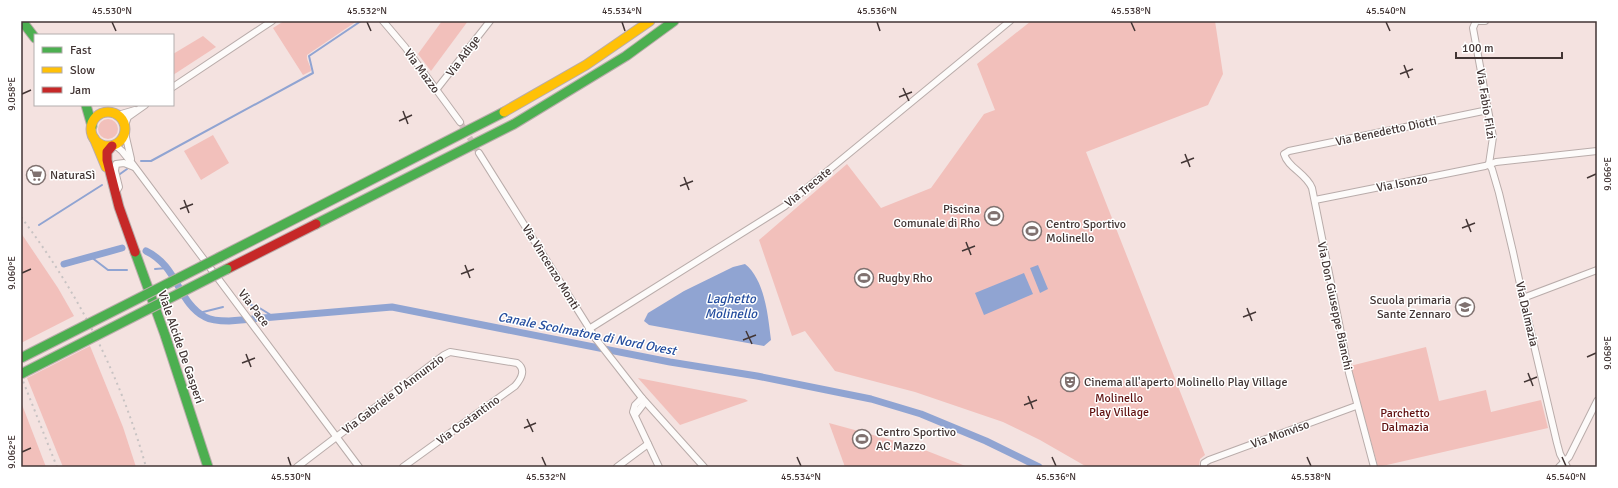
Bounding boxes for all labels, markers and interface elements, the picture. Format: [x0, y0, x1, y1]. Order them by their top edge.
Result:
text: 45.530°N [92, 5, 132, 17]
text: 45.532°N [347, 5, 387, 17]
text: 45.534°N [602, 5, 642, 17]
text: 45.536°N [857, 5, 897, 17]
text: 45.538°N [1111, 5, 1151, 17]
text: 45.540°N [1366, 5, 1406, 17]
street label: Via Adige [443, 33, 484, 80]
legend [34, 34, 174, 106]
scale bar [1456, 34, 1562, 60]
text: 100 m [1462, 41, 1494, 56]
text: Fast [70, 43, 91, 58]
street label: Via Mazzo [400, 46, 443, 97]
text: Slow [70, 63, 95, 78]
street label: Via Fabio Filzi [1473, 68, 1498, 140]
text: 9.058°E [6, 77, 18, 111]
text: Jam [70, 83, 91, 98]
street label: Via Benedetto Diotti [1334, 113, 1438, 150]
text: 9.066°E [1602, 157, 1614, 191]
supermarket icon: NaturaSì [25, 164, 47, 186]
street label: Via Trecate [782, 164, 835, 211]
place label: NaturaSì [50, 168, 95, 183]
street label: Via Isonzo [1375, 171, 1429, 196]
place label: Piscina Comunale di Rho [894, 202, 980, 231]
sports icon: Piscina Comunale di Rho [983, 205, 1005, 227]
place label: Centro Sportivo Molinello [1046, 217, 1126, 246]
sports icon: Centro Sportivo Molinello [1021, 220, 1043, 242]
street label: Via Vincenzo Monti [518, 222, 583, 313]
street label: Via Don Giuseppe Bianchi [1314, 241, 1355, 372]
text: 9.060°E [6, 256, 18, 290]
sports icon: Rugby Rho [853, 267, 875, 289]
place label: Rugby Rho [878, 271, 932, 286]
street label: Via Dalmazia [1512, 280, 1541, 348]
street label: Via Pace [235, 287, 273, 330]
street label: Viale Alcide De Gasperi [154, 289, 207, 406]
water label: Laghetto Molinello [705, 291, 758, 322]
place label: Scuola primaria Sante Zennaro [1370, 293, 1451, 322]
school or university icon: Scuola primaria Sante Zennaro [1454, 296, 1476, 318]
water label: Canale Scolmatore di Nord Ovest [496, 309, 679, 359]
text: 9.068°E [1602, 336, 1614, 370]
street label: Via Gabriele D'Annunzio [339, 351, 447, 438]
theatre icon: Cinema all'aperto Molinello Play Village [1059, 371, 1081, 393]
place label: Cinema all'aperto Molinello Play Village [1084, 375, 1287, 390]
park label: Molinello Play Village [1089, 391, 1149, 420]
street label: Via Costantino [434, 392, 503, 448]
park label: Parchetto Dalmazia [1380, 406, 1430, 435]
street label: Via Monviso [1249, 417, 1312, 452]
place label: Centro Sportivo AC Mazzo [876, 425, 956, 454]
sports icon: Centro Sportivo AC Mazzo [851, 428, 873, 450]
text: 9.062°E [6, 435, 18, 469]
text: 45.530°N [271, 471, 311, 483]
text: 45.532°N [526, 471, 566, 483]
text: 45.534°N [781, 471, 821, 483]
text: 45.536°N [1036, 471, 1076, 483]
text: 45.538°N [1291, 471, 1331, 483]
text: 45.540°N [1546, 471, 1586, 483]

